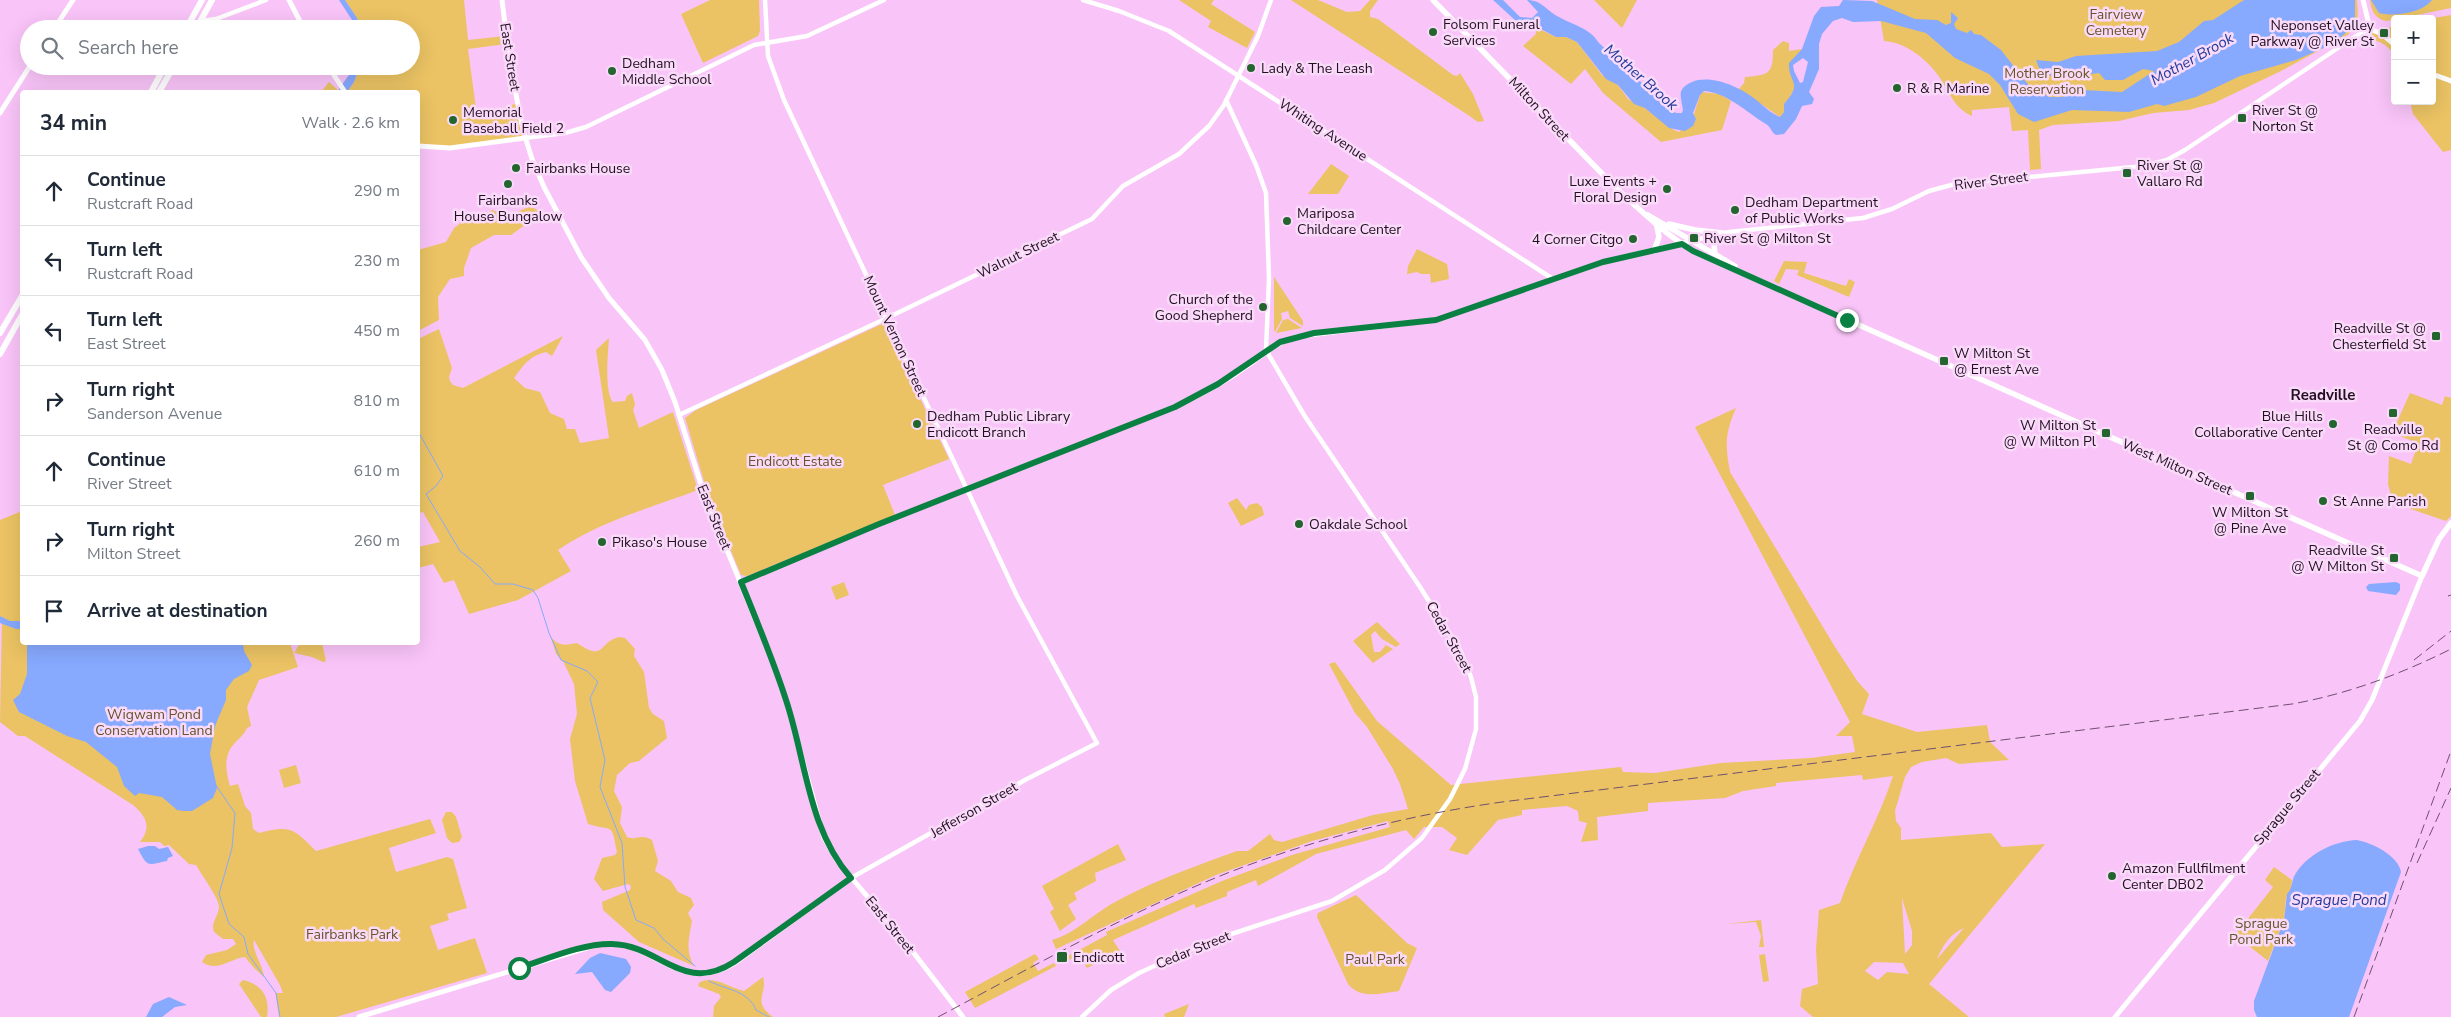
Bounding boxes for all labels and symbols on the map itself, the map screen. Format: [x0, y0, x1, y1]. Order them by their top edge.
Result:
park label: Fairview Cemetery [2086, 5, 2147, 40]
place label: Folsom Funeral Services [1443, 15, 1540, 50]
place label: Neponset Valley Parkway @ River St [2250, 16, 2375, 51]
street label: East Street [495, 22, 525, 93]
marker: Folsom Funeral Services [1427, 26, 1439, 38]
marker: Neponset Valley Parkway @ River St [2378, 27, 2390, 39]
water label: Mother Brook [2147, 28, 2237, 90]
water label: Mother Brook [1600, 39, 1683, 115]
place label: Dedham Middle School [622, 54, 712, 89]
place label: Lady & The Leash [1261, 59, 1373, 78]
marker: Lady & The Leash [1245, 62, 1257, 74]
park label: Mother Brook Reservation [2004, 64, 2091, 99]
marker: Dedham Middle School [606, 65, 618, 77]
street label: Milton Street [1504, 73, 1574, 145]
place label: R & R Marine [1907, 79, 1989, 98]
marker: R & R Marine [1891, 82, 1903, 94]
street label: Whiting Avenue [1275, 94, 1371, 166]
place label: River St @ Norton St [2252, 101, 2318, 136]
place label: Memorial Baseball Field 2 [463, 103, 564, 138]
marker: River St @ Norton St [2236, 112, 2248, 124]
marker: Memorial Baseball Field 2 [447, 114, 459, 126]
place label: River St @ Vallaro Rd [2136, 156, 2203, 191]
place label: Fairbanks House [526, 159, 630, 178]
marker: Fairbanks House [510, 162, 522, 174]
street label: River Street [1953, 167, 2029, 195]
marker: River St @ Vallaro Rd [2121, 167, 2133, 179]
place label: Luxe Events + Floral Design [1569, 172, 1657, 207]
marker: Fairbanks House Bungalow [502, 178, 514, 190]
marker: Luxe Events + Floral Design [1661, 183, 1673, 195]
place label: Fairbanks House Bungalow [454, 191, 562, 226]
place label: Dedham Department of Public Works [1745, 193, 1878, 228]
place label: Mariposa Childcare Center [1297, 204, 1401, 239]
marker: Dedham Department of Public Works [1729, 204, 1741, 216]
marker: Mariposa Childcare Center [1281, 215, 1293, 227]
street label: Walnut Street [974, 227, 1062, 283]
place label: River St @ Milton St [1704, 229, 1831, 248]
place label: 4 Corner Citgo [1532, 230, 1623, 249]
marker: River St @ Milton St [1688, 232, 1700, 244]
marker: 4 Corner Citgo [1627, 233, 1639, 245]
street label: Mount Vernon Street [859, 273, 931, 399]
place label: Church of the Good Shepherd [1155, 290, 1253, 325]
marker: Church of the Good Shepherd [1257, 301, 1269, 313]
route end [1836, 309, 1859, 332]
place label: Readville St @ Chesterfield St [2332, 319, 2426, 354]
marker: Readville St @ Chesterfield St [2430, 330, 2442, 342]
place label: W Milton St @ Ernest Ave [1954, 344, 2039, 379]
marker: W Milton St @ Ernest Ave [1938, 355, 1950, 367]
district label: Readville [2291, 385, 2355, 405]
place label: Dedham Public Library Endicott Branch [927, 407, 1071, 442]
place label: Blue Hills Collaborative Center [2194, 407, 2323, 442]
marker: Readville St @ Como Rd [2387, 407, 2399, 419]
place label: W Milton St @ W Milton Pl [2004, 416, 2097, 451]
marker: Dedham Public Library Endicott Branch [911, 418, 923, 430]
marker: Blue Hills Collaborative Center [2327, 418, 2339, 430]
place label: Readville St @ Como Rd [2347, 420, 2439, 455]
marker: W Milton St @ W Milton Pl [2100, 427, 2112, 439]
street label: West Milton Street [2119, 434, 2235, 500]
park label: Endicott Estate [748, 452, 842, 471]
street label: East Street [692, 482, 736, 553]
marker: W Milton St @ Pine Ave [2244, 490, 2256, 502]
place label: St Anne Parish [2333, 492, 2426, 511]
marker: St Anne Parish [2317, 495, 2329, 507]
place label: W Milton St @ Pine Ave [2212, 503, 2288, 538]
place label: Oakdale School [1309, 515, 1408, 534]
marker: Oakdale School [1293, 518, 1305, 530]
place label: Pikaso's House [612, 533, 707, 552]
marker: Pikaso's House [596, 536, 608, 548]
place label: Readville St @ W Milton St [2291, 541, 2384, 576]
marker: Readville St @ W Milton St [2388, 552, 2400, 564]
street label: Cedar Street [1422, 598, 1476, 676]
park label: Wigwam Pond Conservation Land [95, 705, 213, 740]
street label: Sprague Street [2249, 765, 2325, 849]
street label: Jefferson Street [926, 777, 1021, 843]
place label: Amazon Fullfilment Center DB02 [2122, 859, 2245, 894]
marker: Amazon Fullfilment Center DB02 [2106, 870, 2118, 882]
water label: Sprague Pond [2291, 890, 2387, 910]
street label: East Street [861, 892, 919, 958]
park label: Sprague Pond Park [2229, 914, 2294, 949]
park label: Fairbanks Park [306, 925, 399, 944]
street label: Cedar Street [1153, 926, 1233, 974]
place label: Endicott [1073, 948, 1124, 967]
marker: Endicott [1055, 950, 1069, 964]
park label: Paul Park [1345, 950, 1406, 969]
route start [508, 957, 531, 980]

